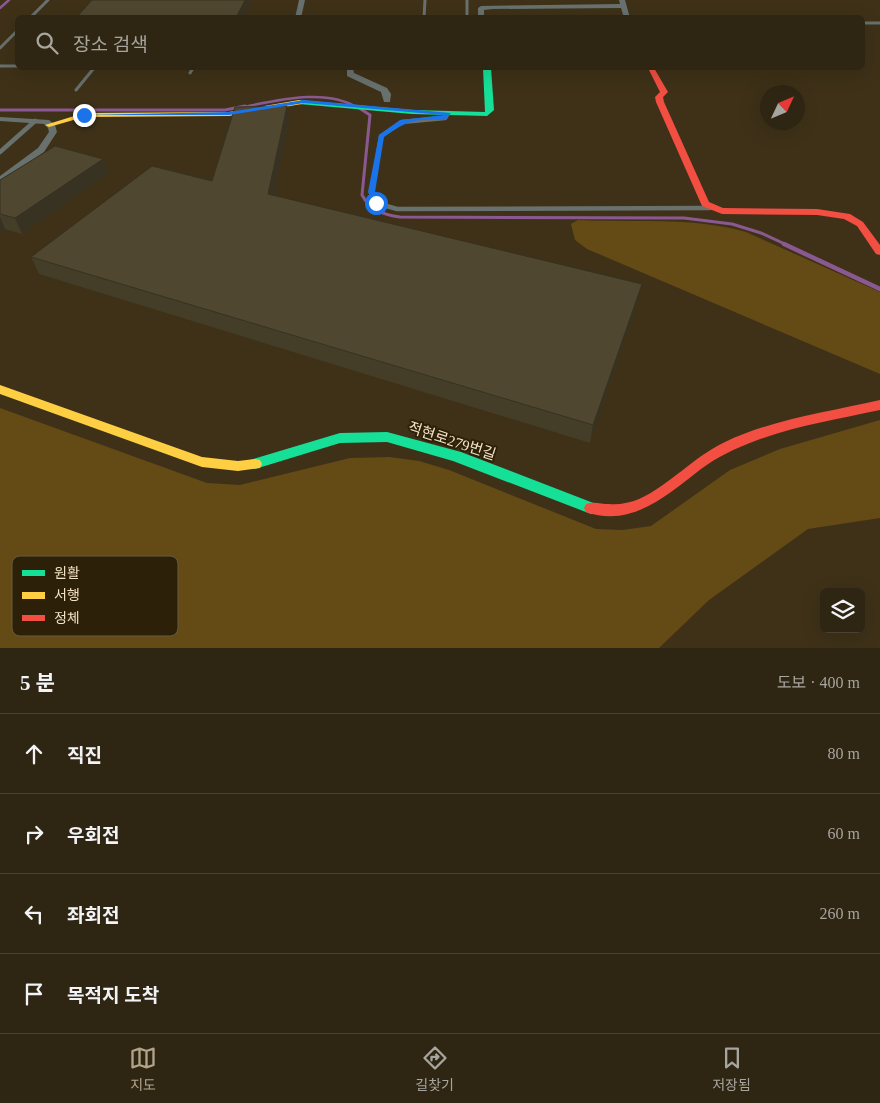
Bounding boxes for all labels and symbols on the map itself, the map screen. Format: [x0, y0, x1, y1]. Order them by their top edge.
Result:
north arrow [760, 85, 805, 130]
route end [73, 104, 96, 127]
route start [365, 192, 388, 215]
street label: 적현로279번길 [406, 418, 498, 463]
legend [12, 556, 178, 636]
text: 원활 [54, 566, 80, 581]
text: 서행 [54, 588, 80, 603]
text: 정체 [54, 611, 80, 626]

